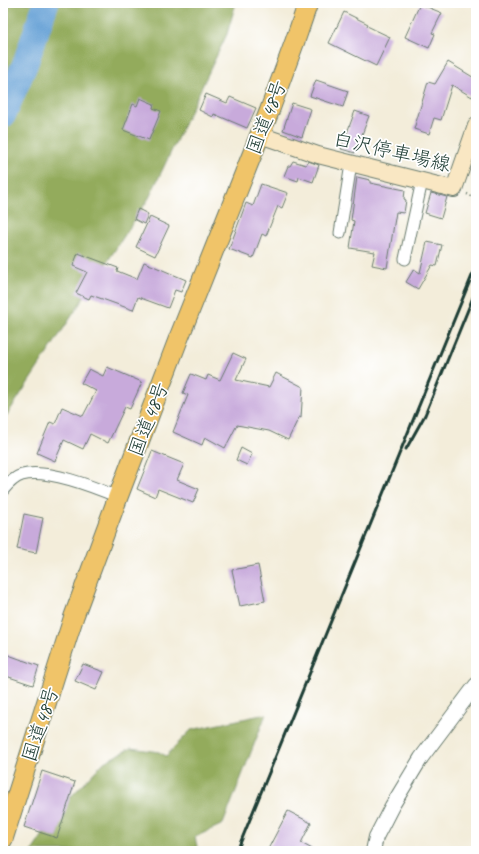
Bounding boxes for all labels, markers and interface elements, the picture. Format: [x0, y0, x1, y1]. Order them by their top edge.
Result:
street label: 国道48号 [241, 76, 292, 158]
street label: 白沢停車場線 [331, 126, 453, 177]
street label: 国道48号 [123, 378, 174, 460]
street label: 国道48号 [17, 683, 64, 765]

